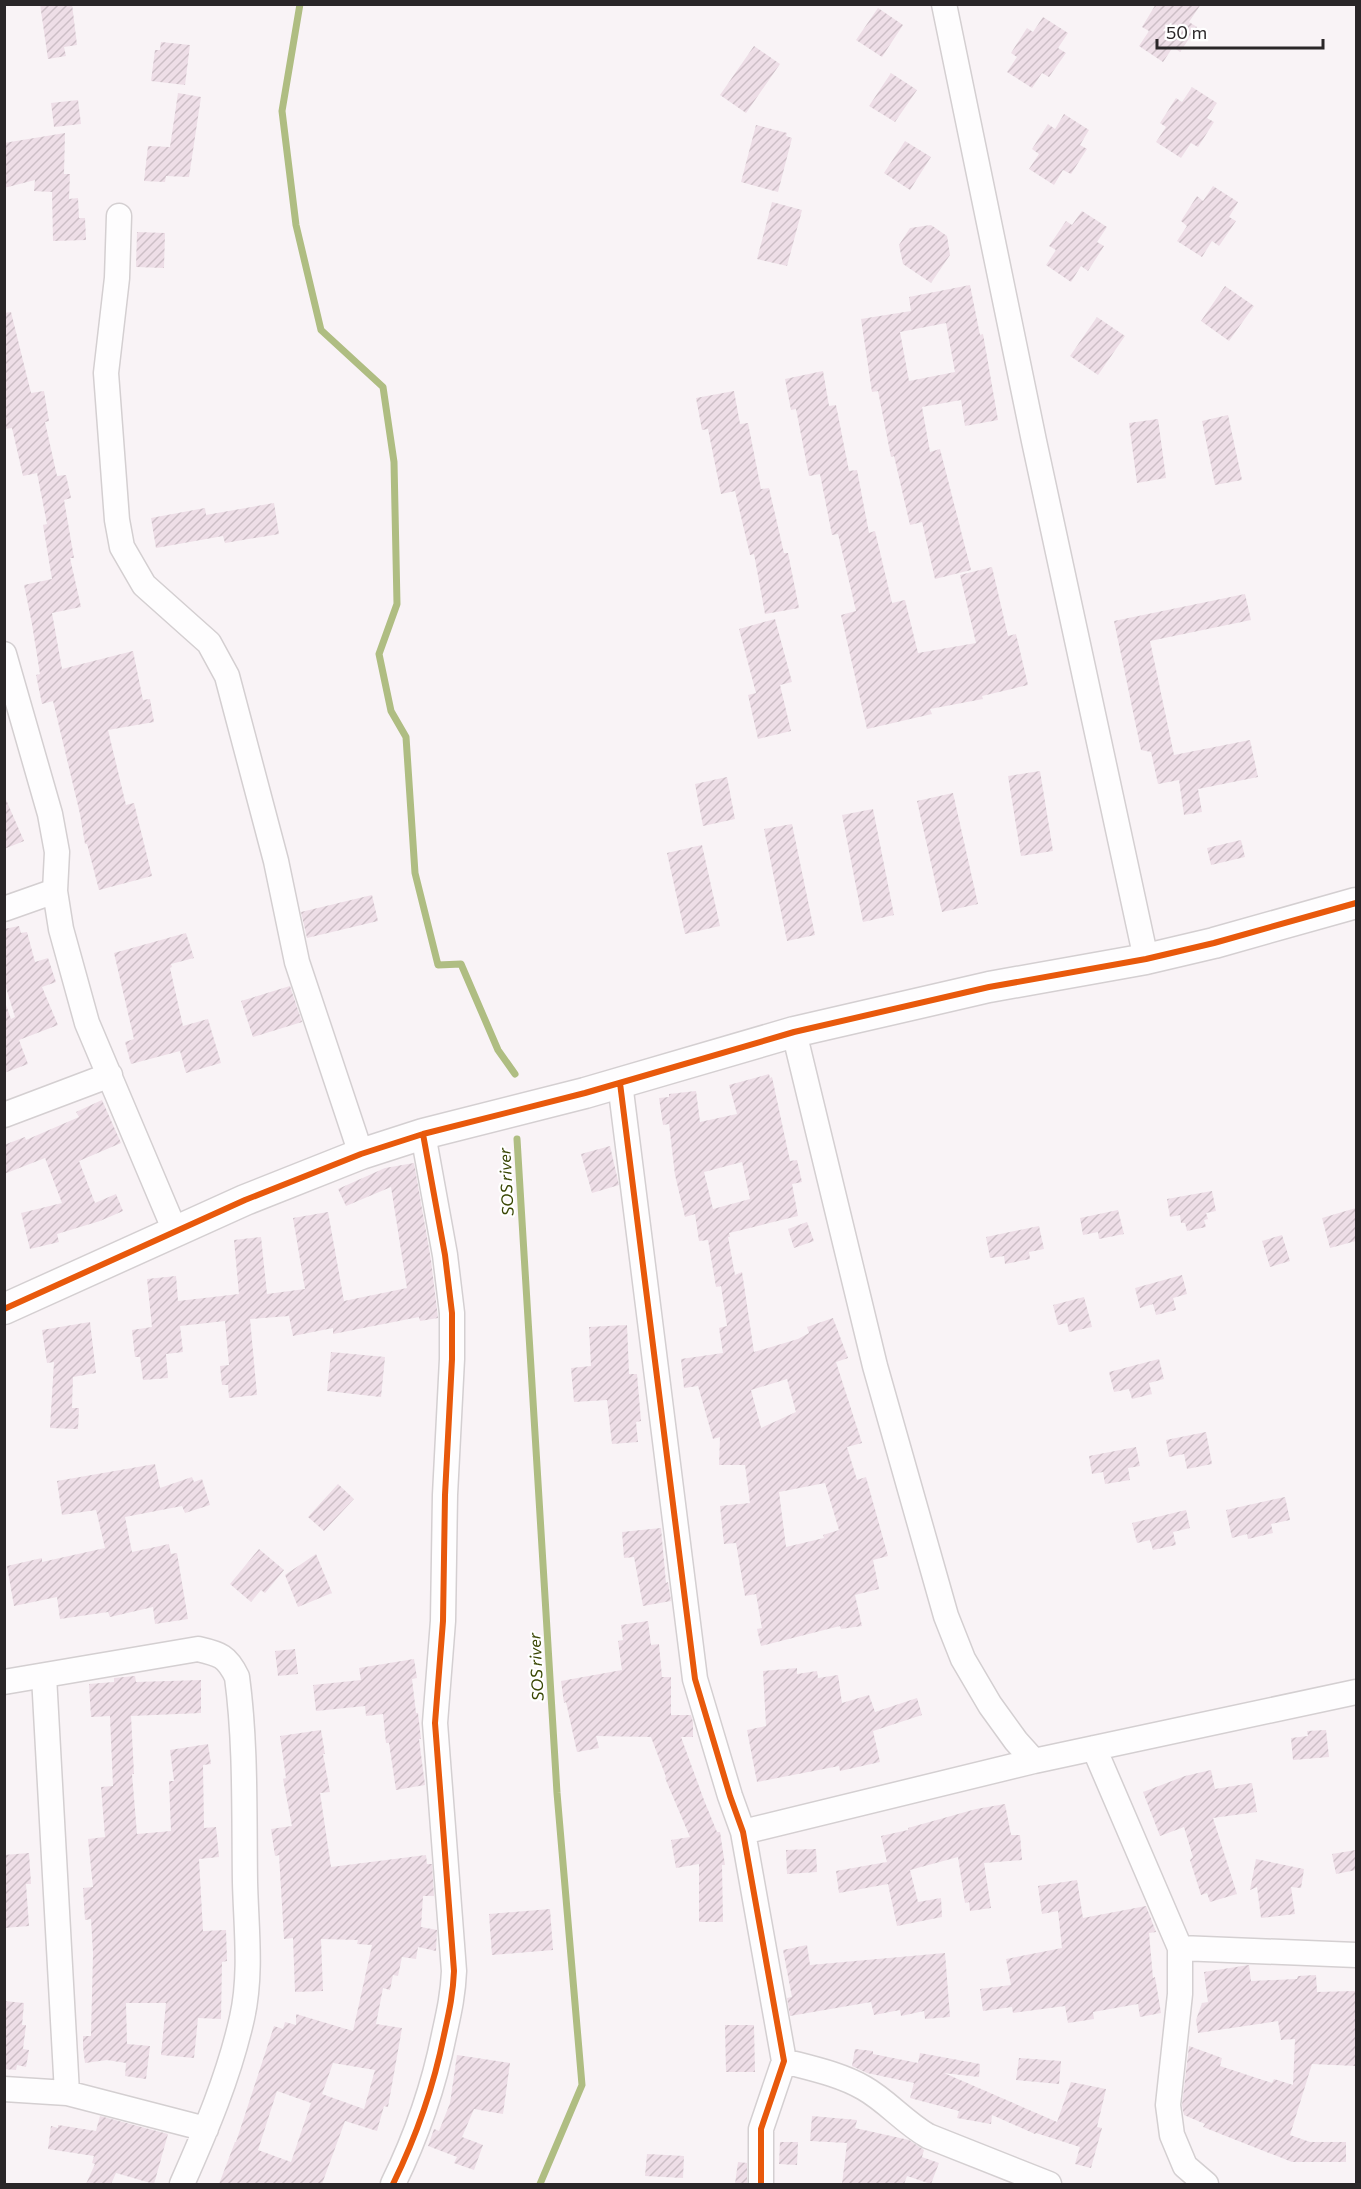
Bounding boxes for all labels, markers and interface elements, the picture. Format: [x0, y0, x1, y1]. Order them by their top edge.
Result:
scale bar [1157, 12, 1324, 50]
text: 50 m [1166, 21, 1207, 43]
water label: SOS river [494, 1147, 517, 1217]
water label: SOS river [524, 1632, 547, 1702]

